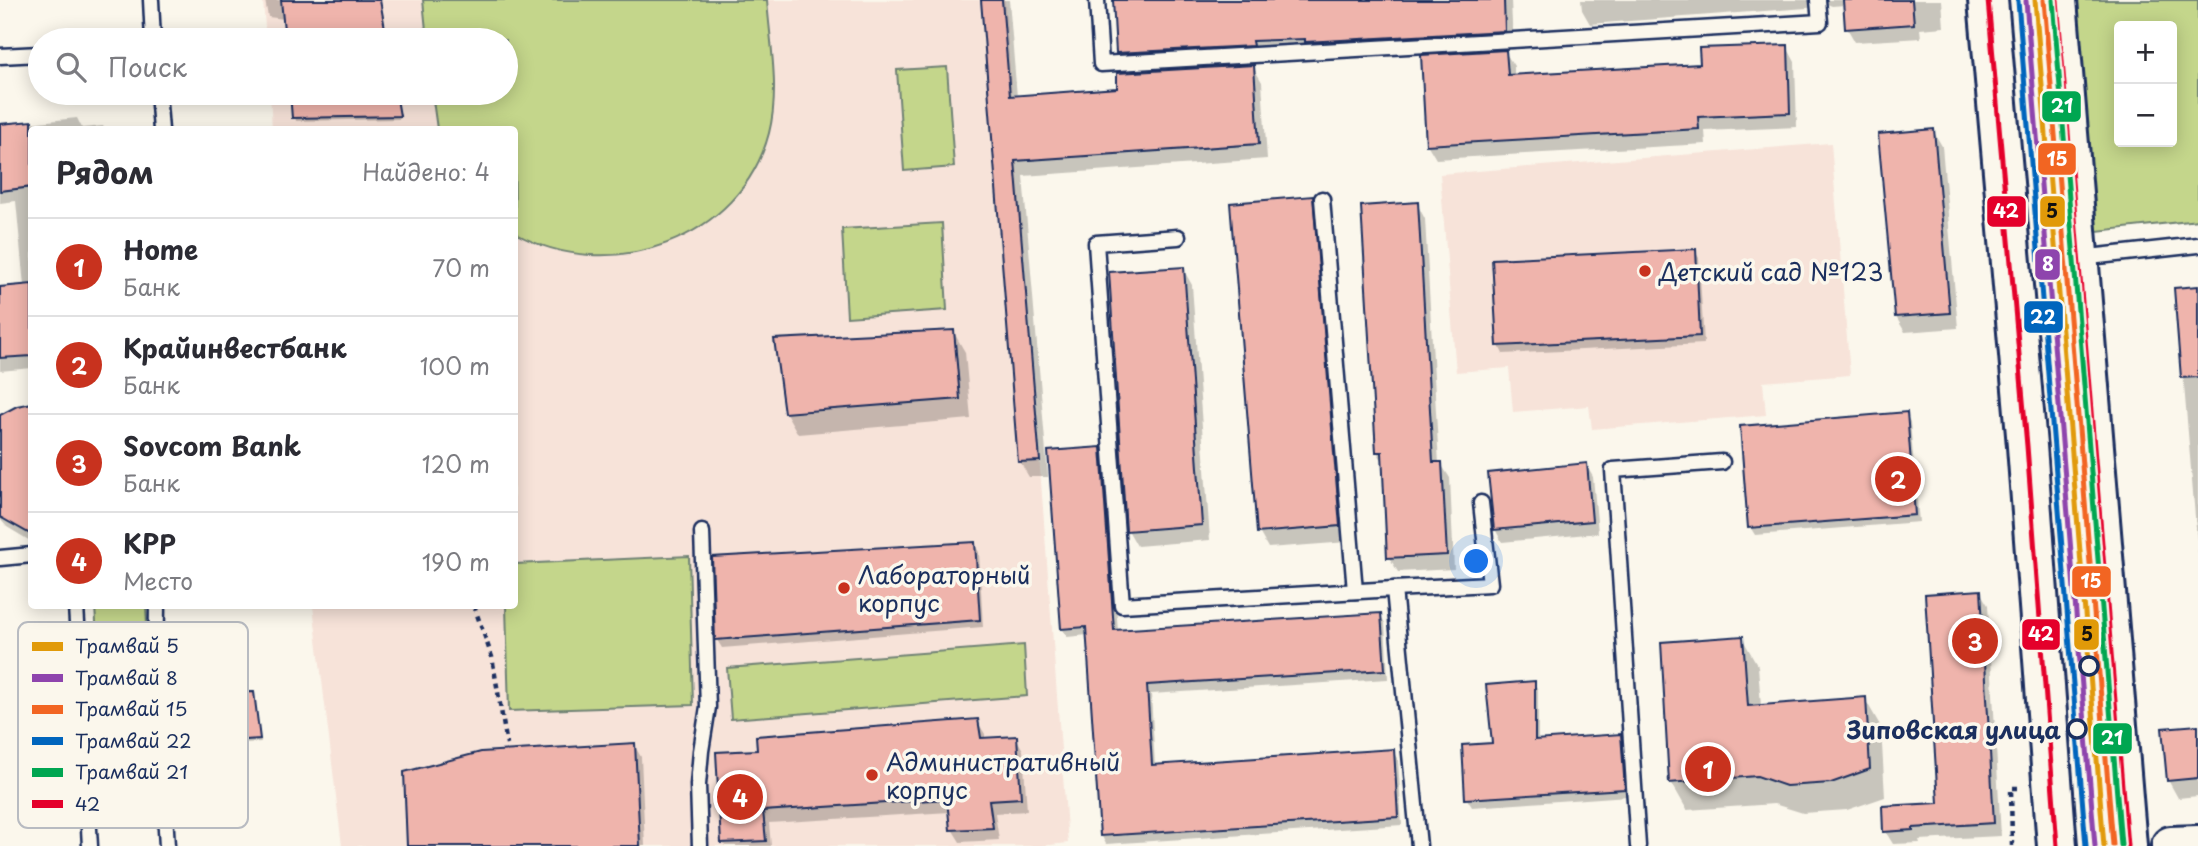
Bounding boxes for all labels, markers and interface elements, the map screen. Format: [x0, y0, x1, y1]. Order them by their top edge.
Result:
map controls [2114, 21, 2177, 147]
button: + [2114, 21, 2177, 84]
search box [28, 28, 518, 105]
text: Поиск [108, 47, 187, 86]
icon: search [52, 48, 90, 86]
button: − [2114, 84, 2177, 147]
line badge: 21 [2041, 90, 2082, 123]
text: 21 [2051, 91, 2073, 119]
line badge: 15 [2037, 142, 2077, 176]
text: 15 [2046, 144, 2068, 172]
text: Рядом [56, 149, 154, 194]
text: Найдено: 4 [362, 154, 490, 189]
line badge: 42 [1986, 195, 2027, 228]
line badge: 5 [2039, 195, 2066, 228]
text: 42 [1993, 196, 2019, 224]
text: 5 [2046, 196, 2058, 224]
text: Home [123, 230, 198, 269]
line badge: 8 [2034, 248, 2061, 281]
text: 8 [2042, 249, 2054, 277]
text: 1 [74, 250, 85, 285]
text: 70 m [432, 250, 490, 285]
place label: Детский сад №123 [1658, 253, 1883, 289]
marker: Детский сад №123 [1637, 263, 1653, 279]
text: Банк [123, 269, 180, 304]
line badge: 22 [2023, 300, 2064, 334]
text: 22 [2030, 302, 2056, 330]
text: Крайинвестбанк [123, 328, 346, 367]
text: 2 [71, 348, 87, 383]
text: 100 m [420, 348, 490, 383]
text: Банк [123, 367, 180, 402]
text: Sovcom Bank [123, 426, 301, 465]
text: 3 [71, 446, 87, 481]
text: 120 m [422, 446, 490, 481]
pin: 2 [1875, 453, 1921, 505]
text: Банк [123, 465, 180, 500]
text: KPP [123, 524, 176, 563]
text: 4 [71, 544, 87, 579]
text: 190 m [422, 544, 490, 579]
your location [1459, 544, 1493, 578]
place label: Лабораторный корпус [858, 556, 1030, 620]
text: Место [123, 563, 193, 598]
line badge: 15 [2071, 565, 2112, 598]
text: 15 [2080, 566, 2102, 594]
marker: Лабораторный корпус [836, 580, 852, 596]
pin: 3 [1952, 615, 1998, 667]
line badge: 42 [2021, 618, 2061, 651]
line badge: 5 [2073, 618, 2100, 651]
text: 42 [2028, 619, 2054, 647]
text: 5 [2081, 619, 2093, 647]
legend [18, 622, 248, 828]
text: Трамвай 5 [75, 631, 179, 659]
unlabelled marker [2079, 656, 2099, 676]
text: Трамвай 8 [75, 663, 178, 691]
text: Трамвай 15 [75, 694, 188, 722]
place label: Зиповская улица [1846, 711, 2061, 747]
marker: Зиповская улица [2067, 719, 2087, 739]
line badge: 21 [2092, 722, 2133, 755]
text: 21 [2101, 723, 2123, 751]
text: Трамвай 22 [75, 726, 192, 754]
place label: Административный корпус [886, 743, 1120, 807]
pin: 1 [1685, 743, 1731, 795]
text: Трамвай 21 [75, 757, 188, 785]
marker: Административный корпус [864, 767, 880, 783]
pin: 4 [717, 771, 763, 823]
text: 42 [75, 789, 100, 817]

